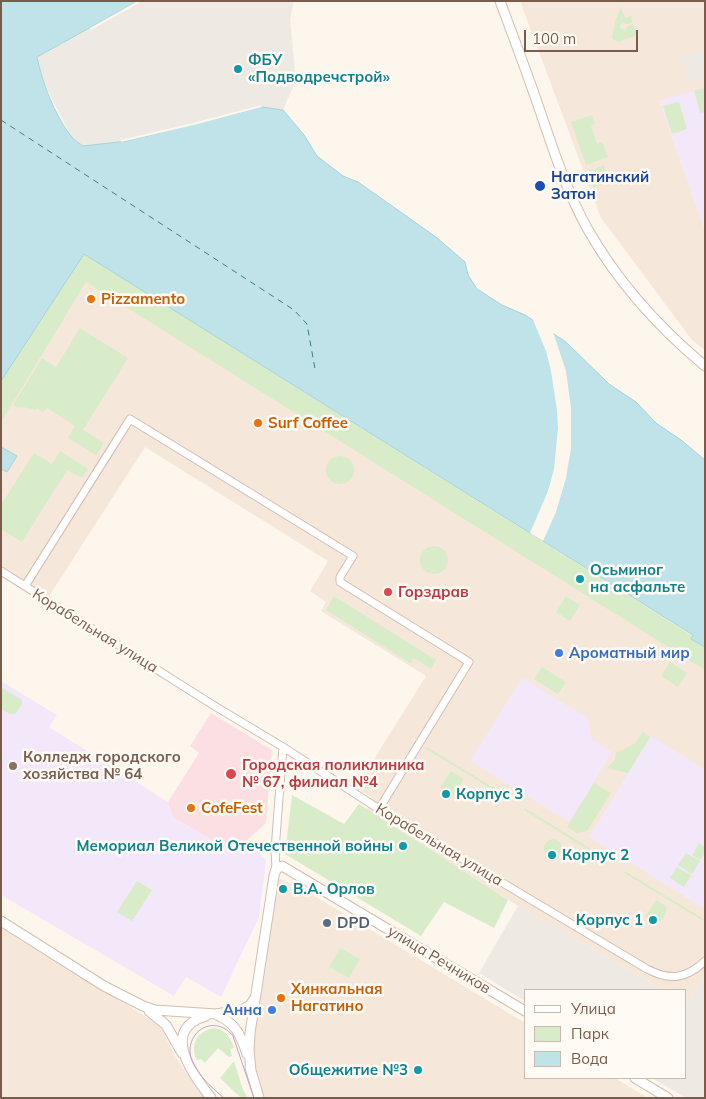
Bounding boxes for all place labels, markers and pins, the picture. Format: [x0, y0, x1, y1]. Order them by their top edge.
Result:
place label: ФБУ «Подводречстрой» [248, 51, 390, 86]
marker: ФБУ «Подводречстрой» [232, 63, 244, 75]
place label: Нагатинский Затон [551, 168, 649, 203]
marker: Нагатинский Затон [533, 179, 547, 193]
place label: Pizzamento [101, 290, 185, 308]
marker: Pizzamento [85, 293, 97, 305]
place label: Surf Coffee [268, 414, 348, 432]
marker: Surf Coffee [252, 417, 264, 429]
place label: Осьминог на асфальте [590, 561, 685, 596]
marker: Осьминог на асфальте [574, 573, 586, 585]
place label: Горздрав [398, 583, 469, 601]
marker: Горздрав [382, 586, 394, 598]
place label: Ароматный мир [569, 644, 690, 662]
marker: Ароматный мир [553, 647, 565, 659]
place label: Колледж городского хозяйства № 64 [23, 748, 181, 783]
place label: Городская поликлиника № 67, филиал №4 [242, 756, 424, 791]
marker: Колледж городского хозяйства № 64 [7, 760, 19, 772]
marker: Городская поликлиника № 67, филиал №4 [224, 767, 238, 781]
place label: Корпус 3 [456, 785, 523, 803]
marker: Корпус 3 [440, 788, 452, 800]
place label: CofeFest [201, 799, 263, 817]
marker: CofeFest [185, 802, 197, 814]
place label: Мемориал Великой Отечественной войны [77, 837, 393, 855]
marker: Мемориал Великой Отечественной войны [397, 840, 409, 852]
place label: Корпус 2 [562, 846, 629, 864]
marker: Корпус 2 [546, 849, 558, 861]
place label: В.А. Орлов [293, 880, 375, 898]
marker: В.А. Орлов [277, 883, 289, 895]
place label: Корпус 1 [576, 911, 643, 929]
place label: DPD [337, 914, 370, 932]
marker: Корпус 1 [647, 914, 659, 926]
marker: DPD [321, 917, 333, 929]
place label: Хинкальная Нагатино [291, 980, 383, 1015]
marker: Хинкальная Нагатино [275, 992, 287, 1004]
place label: Анна [223, 1001, 262, 1019]
marker: Анна [266, 1004, 278, 1016]
place label: Общежитие №3 [289, 1061, 408, 1079]
marker: Общежитие №3 [412, 1064, 424, 1076]

